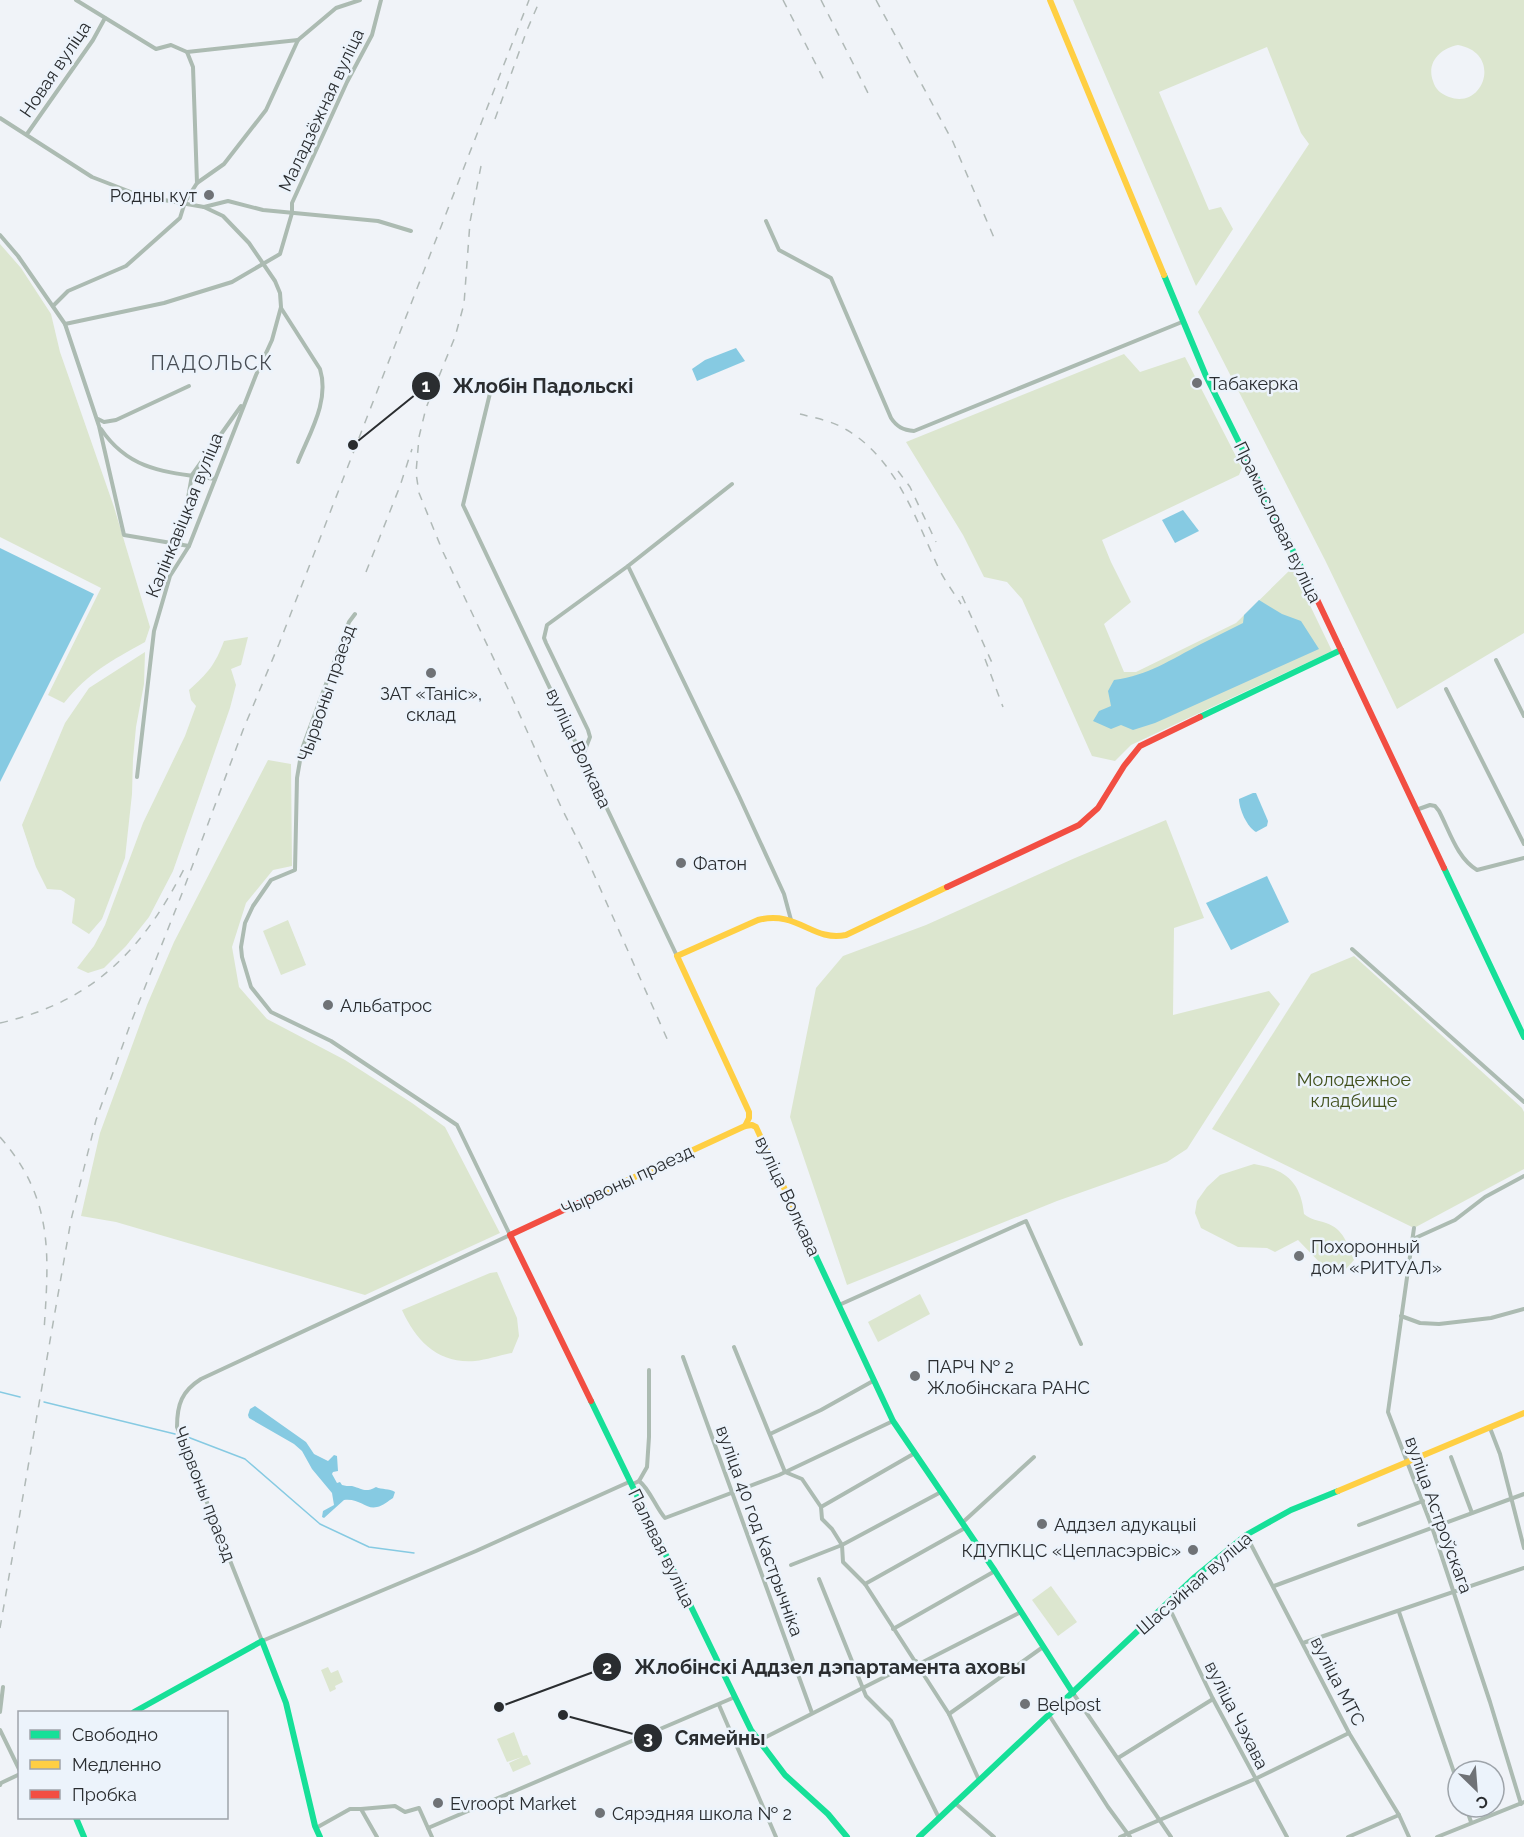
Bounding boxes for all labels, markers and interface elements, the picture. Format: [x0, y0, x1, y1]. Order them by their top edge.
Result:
street label: Новая вуліца [15, 17, 95, 121]
street label: Маладзёжная вуліца [274, 25, 368, 195]
place label: Родны кут [110, 185, 197, 206]
marker: Родны кут [202, 188, 216, 202]
district label: ПАДОЛЬСК [151, 351, 273, 375]
callout: Жлобін Падольскі [411, 367, 646, 405]
place label: Табакерка [1209, 373, 1298, 394]
text: Жлобін Падольскі [453, 374, 633, 398]
text: 1 [422, 375, 431, 396]
marker: Табакерка [1190, 376, 1204, 390]
street label: Калінкавіцкая вуліца [141, 430, 227, 600]
street label: Прамысловая вуліца [1230, 438, 1326, 606]
street label: Чырвоны праезд [293, 622, 359, 764]
marker: ЗАТ «Таніс», склад [424, 666, 438, 680]
place label: ЗАТ «Таніс», склад [380, 683, 482, 725]
street label: вуліца Волкава [542, 685, 616, 811]
place label: Фатон [693, 853, 747, 874]
marker: Фатон [674, 856, 688, 870]
place label: Альбатрос [340, 995, 432, 1016]
marker: Альбатрос [321, 998, 335, 1012]
park label: Молодежное кладбище [1297, 1069, 1412, 1111]
street label: вуліца Волкава [751, 1133, 825, 1259]
street label: Чырвоны праезд [558, 1140, 696, 1220]
place label: Похоронный дом «РИТУАЛ» [1311, 1236, 1442, 1278]
marker: Похоронный дом «РИТУАЛ» [1292, 1249, 1306, 1263]
place label: ПАРЧ № 2 Жлобінскага РАНС [927, 1356, 1090, 1398]
marker: ПАРЧ № 2 Жлобінскага РАНС [908, 1369, 922, 1383]
street label: вуліца 40 год Кастрычніка [712, 1423, 808, 1639]
street label: Чырвоны праезд [170, 1424, 240, 1564]
street label: вуліца Астроўскага [1401, 1434, 1477, 1596]
street label: Палявая вуліца [624, 1485, 700, 1611]
place label: Аддзел адукацыі [1054, 1514, 1196, 1535]
marker: Аддзел адукацыі [1035, 1517, 1049, 1531]
street label: Шасэйная вуліца [1132, 1527, 1256, 1639]
place label: КДУПКЦС «Цепласэрвіс» [962, 1540, 1181, 1561]
marker: КДУПКЦС «Цепласэрвіс» [1186, 1543, 1200, 1557]
street label: вуліца МТС [1307, 1633, 1369, 1729]
callout: Жлобінскі Аддзел дэпартамента аховы [592, 1648, 1038, 1686]
text: Жлобінскі Аддзел дэпартамента аховы [634, 1655, 1026, 1679]
text: 2 [602, 1657, 612, 1678]
street label: вуліца Чэхава [1201, 1658, 1273, 1772]
place label: Belpost [1037, 1694, 1101, 1715]
marker: Belpost [1018, 1697, 1032, 1711]
legend [18, 1711, 228, 1819]
callout: Сямейны [633, 1719, 777, 1757]
text: Свободно [72, 1724, 158, 1745]
text: Сямейны [675, 1726, 765, 1750]
text: 3 [643, 1727, 653, 1748]
text: Медленно [72, 1754, 161, 1775]
north arrow [1446, 1759, 1506, 1819]
text: Пробка [72, 1784, 137, 1805]
text: С [1473, 1791, 1491, 1813]
place label: Evroopt Market [450, 1793, 577, 1814]
marker: Evroopt Market [431, 1796, 445, 1810]
place label: Сярэдняя школа № 2 [612, 1803, 792, 1824]
marker: Сярэдняя школа № 2 [593, 1806, 607, 1820]

